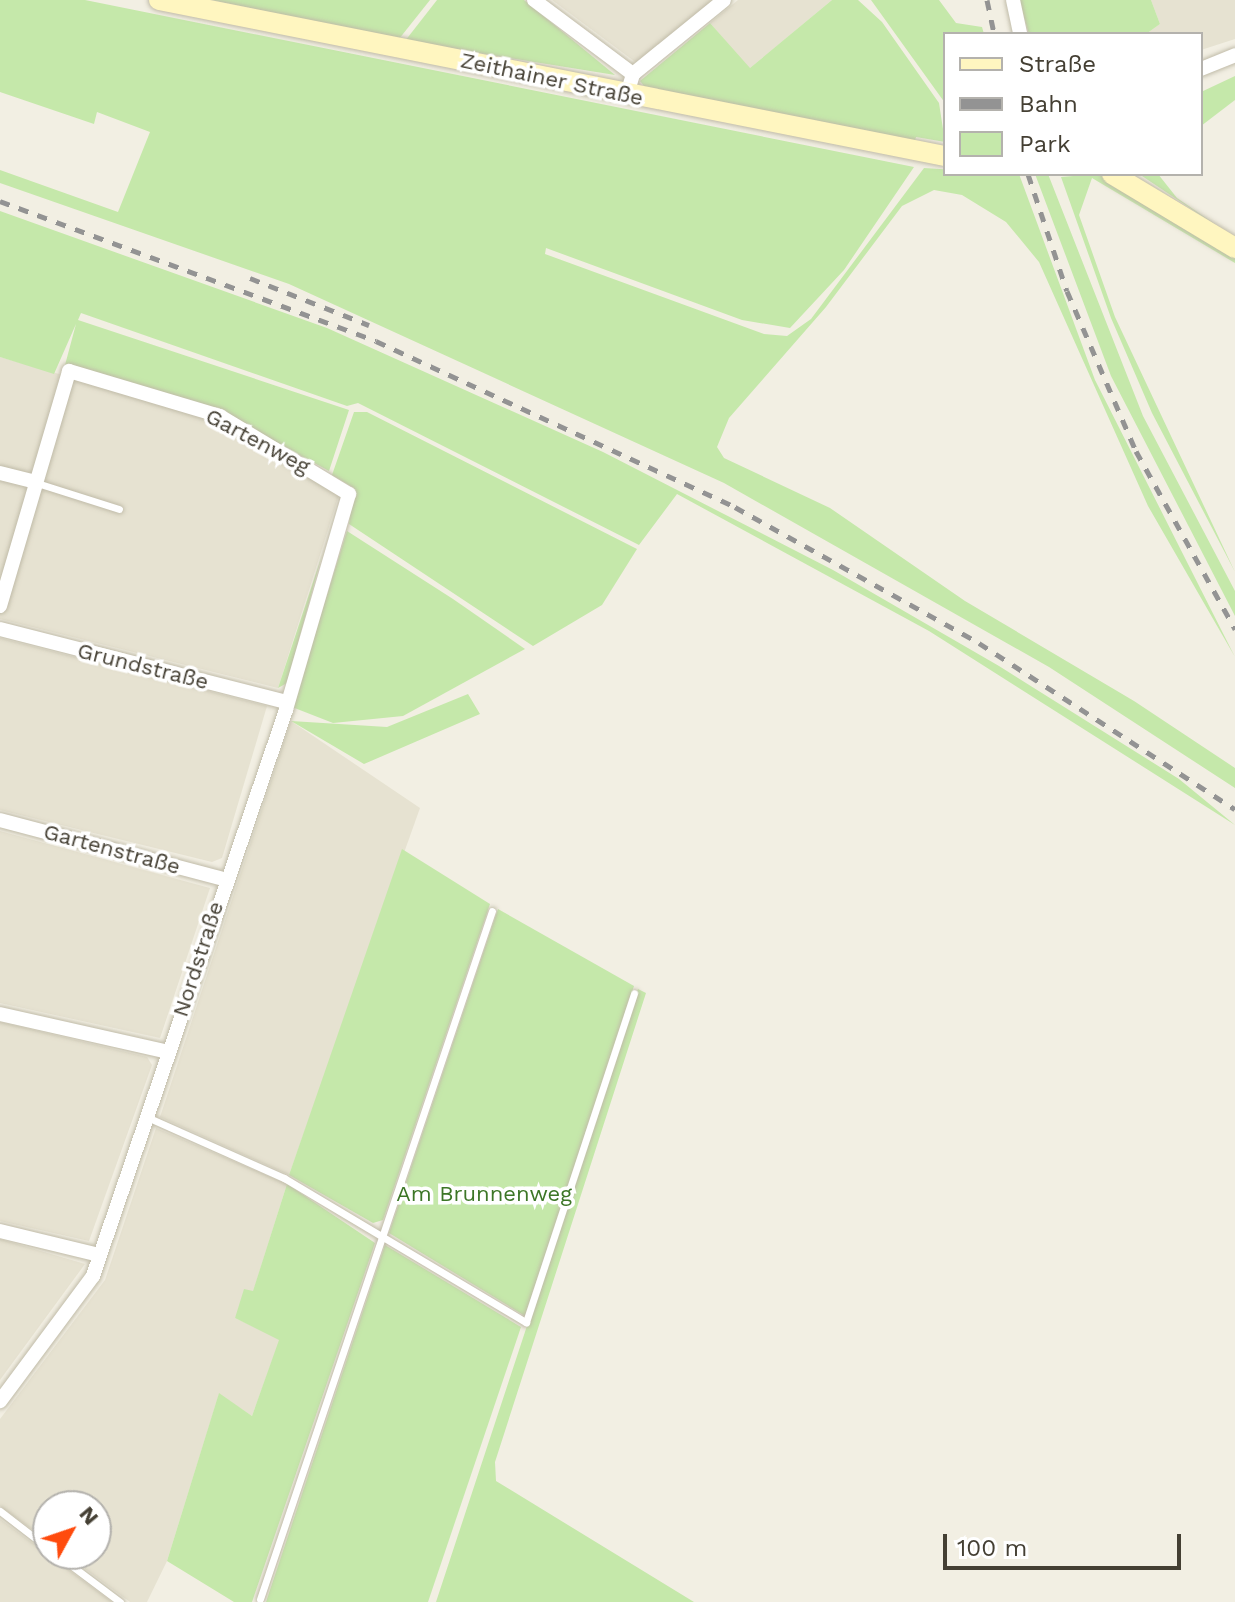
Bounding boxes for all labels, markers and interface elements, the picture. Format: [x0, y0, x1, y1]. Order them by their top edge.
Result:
legend [943, 32, 1203, 176]
street label: Zeithainer Straße [458, 47, 646, 111]
text: Straße [1019, 50, 1096, 78]
text: Bahn [1019, 90, 1078, 118]
text: Park [1019, 130, 1071, 158]
street label: Gartenweg [201, 402, 315, 480]
street label: Grundstraße [75, 637, 211, 695]
street label: Gartenstraße [41, 818, 183, 880]
street label: Nordstraße [167, 898, 229, 1020]
park label: Am Brunnenweg [396, 1181, 572, 1207]
north arrow [32, 1490, 112, 1570]
text: N [74, 1501, 104, 1530]
scale bar [947, 1518, 1185, 1568]
text: 100 m [957, 1534, 1027, 1562]

